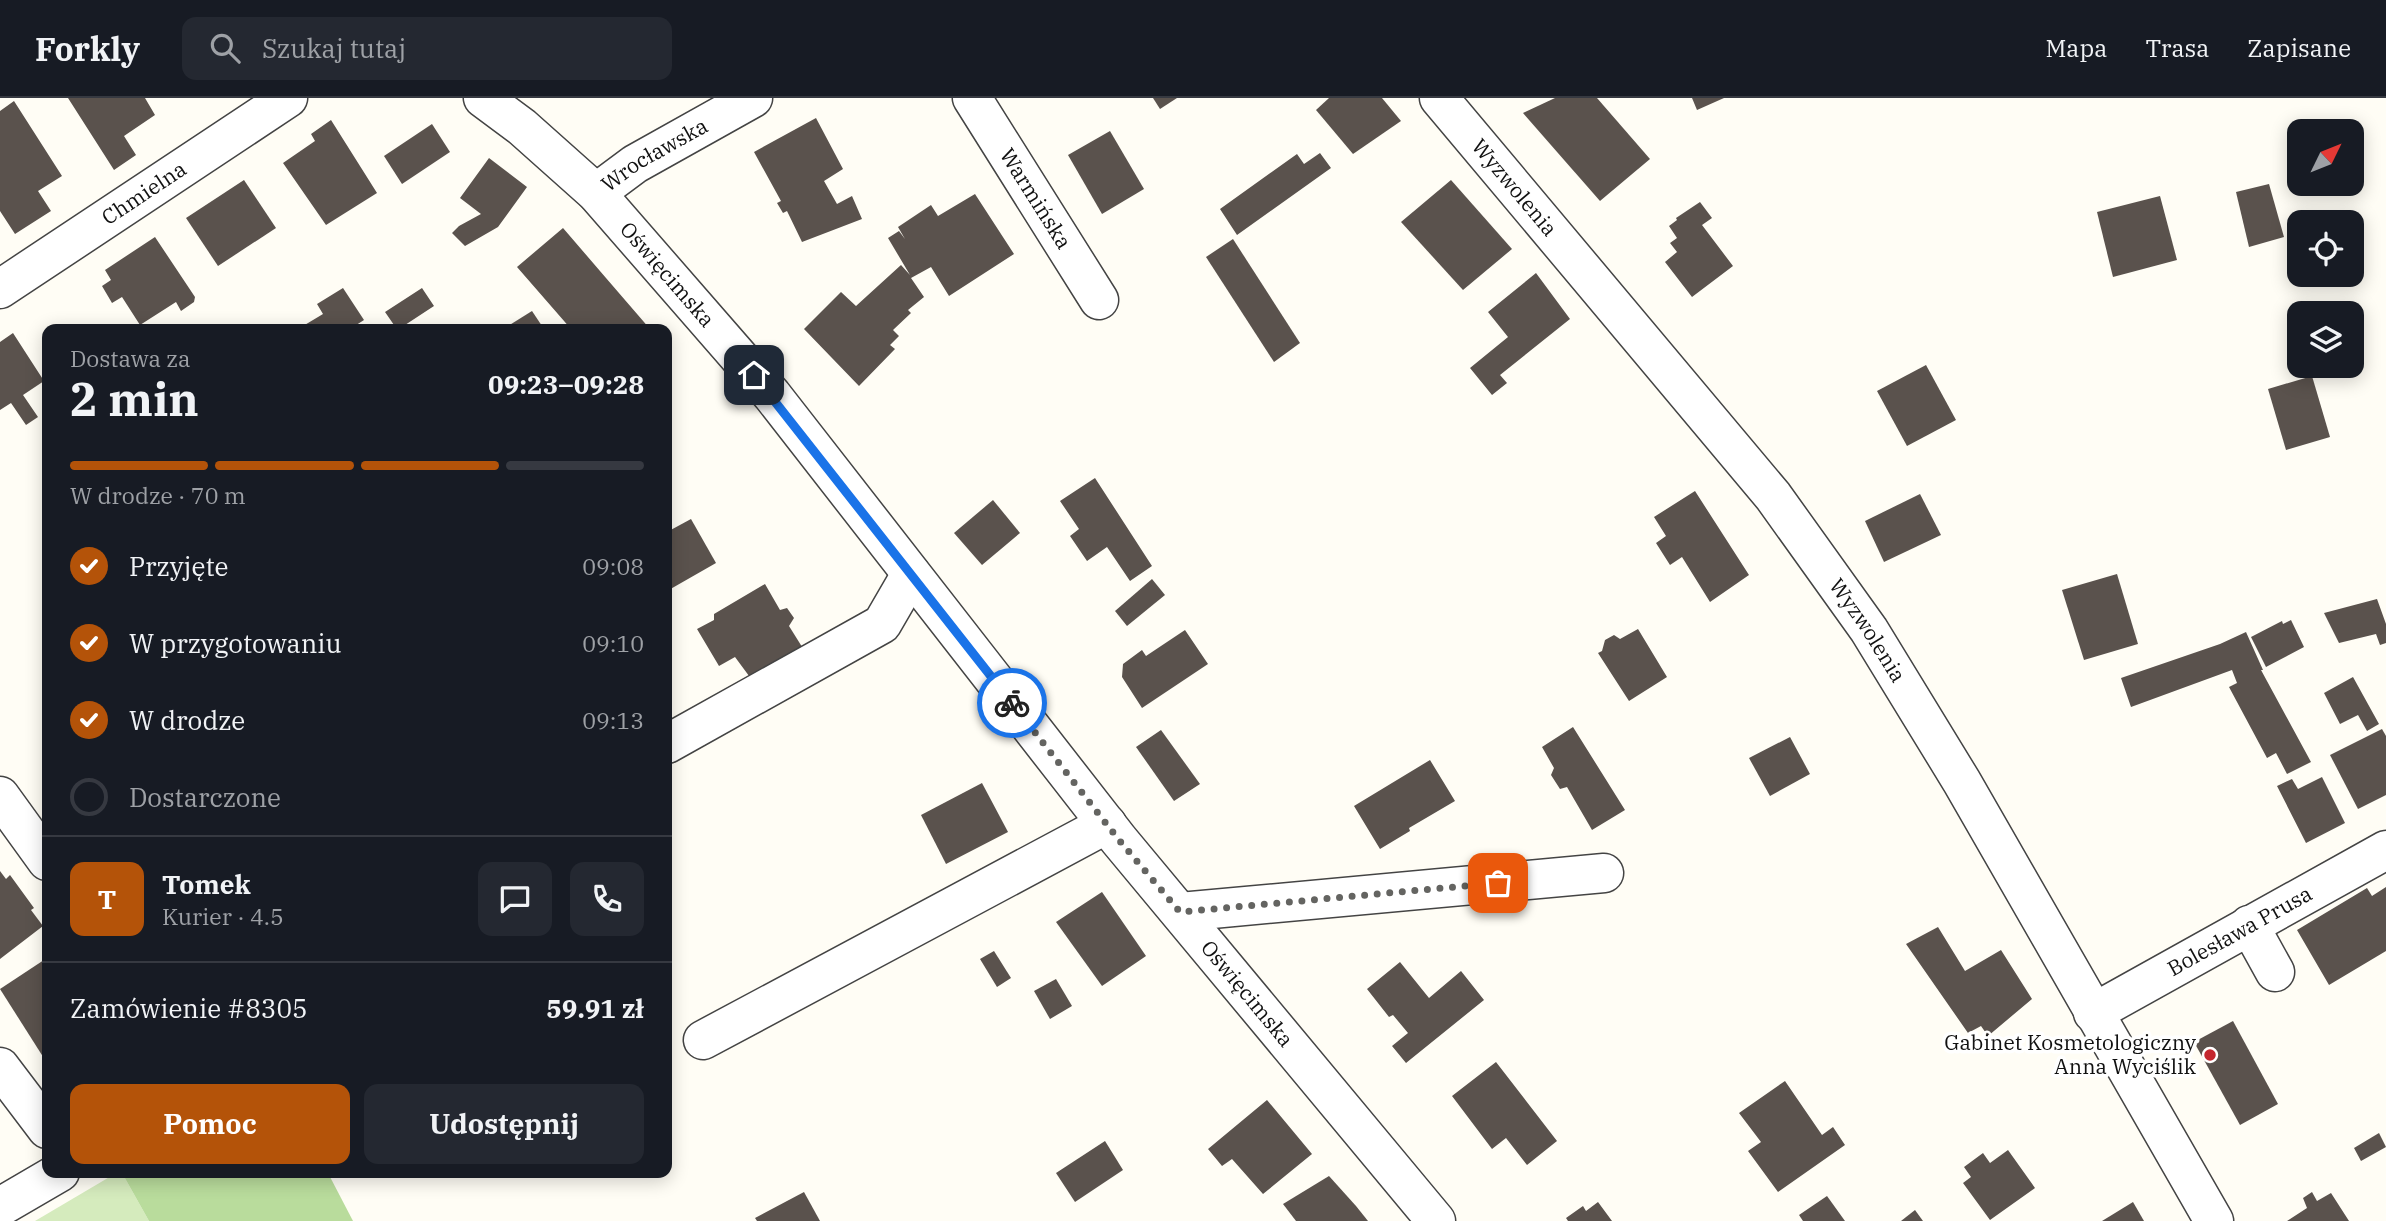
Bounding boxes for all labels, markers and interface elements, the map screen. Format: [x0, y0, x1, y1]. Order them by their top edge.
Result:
search box [182, 17, 672, 80]
text: Forkly [35, 27, 140, 70]
icon: search [206, 29, 244, 67]
text: Szukaj tutaj [262, 31, 406, 65]
text: Mapa [2045, 32, 2107, 64]
text: Trasa [2145, 32, 2209, 64]
text: Zapisane [2247, 32, 2351, 64]
street label: Wrocławska [595, 111, 712, 197]
north arrow [2287, 119, 2364, 196]
map controls [2287, 119, 2364, 378]
street label: Wyzwolenia [1466, 132, 1564, 242]
street label: Warmińska [994, 143, 1078, 254]
street label: Chmielna [96, 154, 191, 231]
button: locate [2287, 210, 2364, 287]
street label: Oświęcimska [614, 215, 721, 332]
button: layers [2287, 301, 2364, 378]
text: Dostawa za [70, 343, 191, 373]
pin [724, 345, 784, 405]
icon: home [735, 356, 773, 394]
text: 09:23–09:28 [488, 367, 644, 401]
text: 2 min [70, 369, 199, 429]
text: W drodze · 70 m [70, 480, 246, 510]
icon: check [70, 547, 108, 585]
text: Przyjęte [129, 549, 229, 583]
text: 09:08 [582, 551, 644, 581]
street label: Wyzwolenia [1823, 572, 1913, 687]
icon: check [70, 624, 108, 662]
text: W przygotowaniu [129, 626, 342, 660]
text: 09:10 [582, 628, 644, 658]
courier [977, 668, 1047, 738]
icon: bike [993, 684, 1031, 722]
icon: check [70, 701, 108, 739]
text: W drodze [129, 703, 245, 737]
text: 09:13 [582, 705, 644, 735]
text: Dostarczone [129, 780, 281, 814]
pin [1468, 853, 1528, 913]
button: chat [478, 862, 552, 936]
button: phone [570, 862, 644, 936]
icon: bag [1479, 864, 1517, 902]
text: Tomek [162, 867, 251, 901]
street label: Bolesława Prusa [2162, 879, 2317, 982]
text: T [98, 882, 116, 916]
text: Kurier · 4.5 [162, 901, 284, 931]
street label: Oświęcimska [1195, 934, 1300, 1052]
text: Zamówienie #8305 [70, 991, 308, 1025]
text: 59.91 zł [546, 991, 644, 1025]
place label: Gabinet Kosmetologiczny Anna Wyciślik [1944, 1028, 2197, 1080]
marker: Gabinet Kosmetologiczny Anna Wyciślik [2202, 1047, 2218, 1063]
button: Pomoc [70, 1084, 350, 1164]
button: Udostępnij [364, 1084, 644, 1164]

